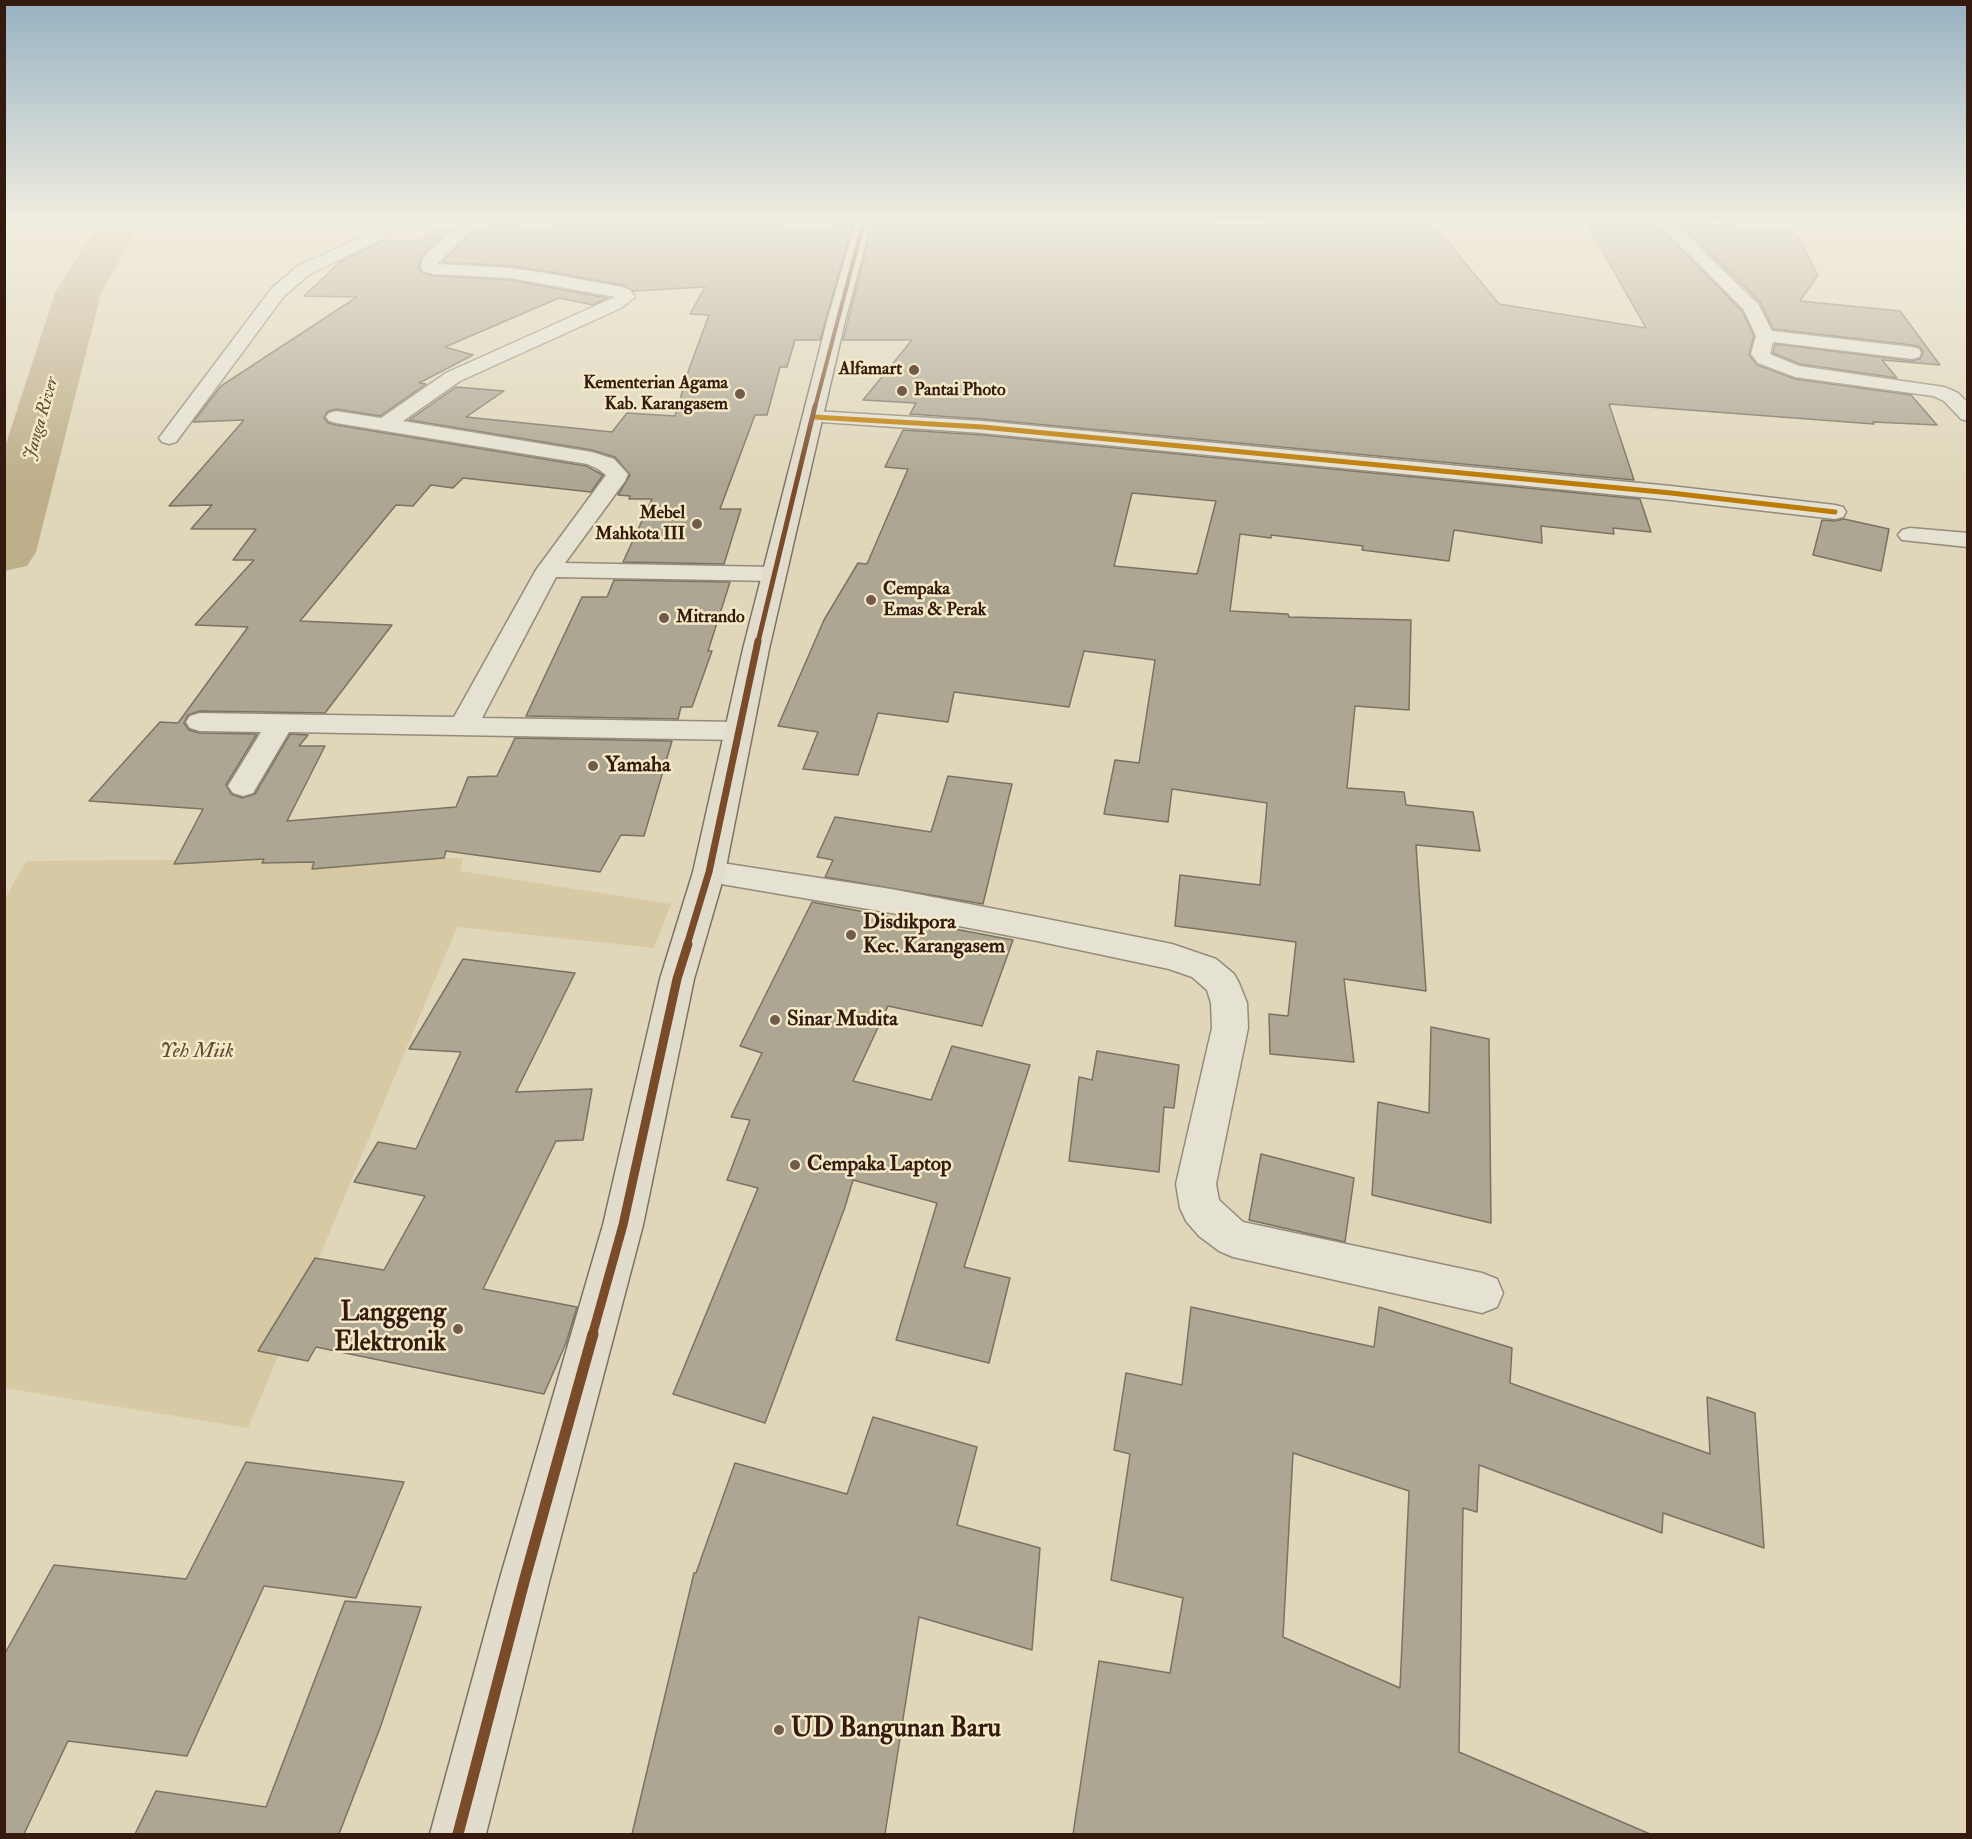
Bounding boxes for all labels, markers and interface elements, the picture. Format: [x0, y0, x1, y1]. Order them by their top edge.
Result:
place label: Alfamart [839, 359, 902, 381]
marker: Alfamart [907, 363, 921, 377]
place label: Kementerian Agama Kab. Karangasem [583, 373, 728, 416]
water label: Janga River [20, 375, 64, 463]
place label: Pantai Photo [914, 380, 1006, 402]
marker: Pantai Photo [895, 384, 909, 398]
marker: Kementerian Agama Kab. Karangasem [733, 387, 747, 401]
place label: Mebel Mahkota III [595, 503, 685, 546]
marker: Mebel Mahkota III [690, 517, 704, 531]
place label: Cempaka Emas & Perak [883, 579, 986, 622]
marker: Cempaka Emas & Perak [864, 593, 878, 607]
place label: Mitrando [676, 607, 745, 629]
marker: Mitrando [657, 611, 671, 625]
place label: Yamaha [605, 753, 671, 779]
marker: Yamaha [586, 759, 600, 773]
place label: Disdikpora Kec. Karangasem [863, 910, 1005, 960]
marker: Disdikpora Kec. Karangasem [844, 928, 858, 942]
place label: Sinar Mudita [787, 1007, 898, 1033]
marker: Sinar Mudita [768, 1013, 782, 1027]
park label: Yeh Miik [160, 1039, 234, 1065]
place label: Cempaka Laptop [807, 1152, 951, 1178]
marker: Cempaka Laptop [788, 1158, 802, 1172]
place label: Langgeng Elektronik [334, 1298, 446, 1360]
marker: Langgeng Elektronik [451, 1322, 465, 1336]
place label: UD Bangunan Baru [791, 1714, 1001, 1746]
marker: UD Bangunan Baru [772, 1723, 786, 1737]

